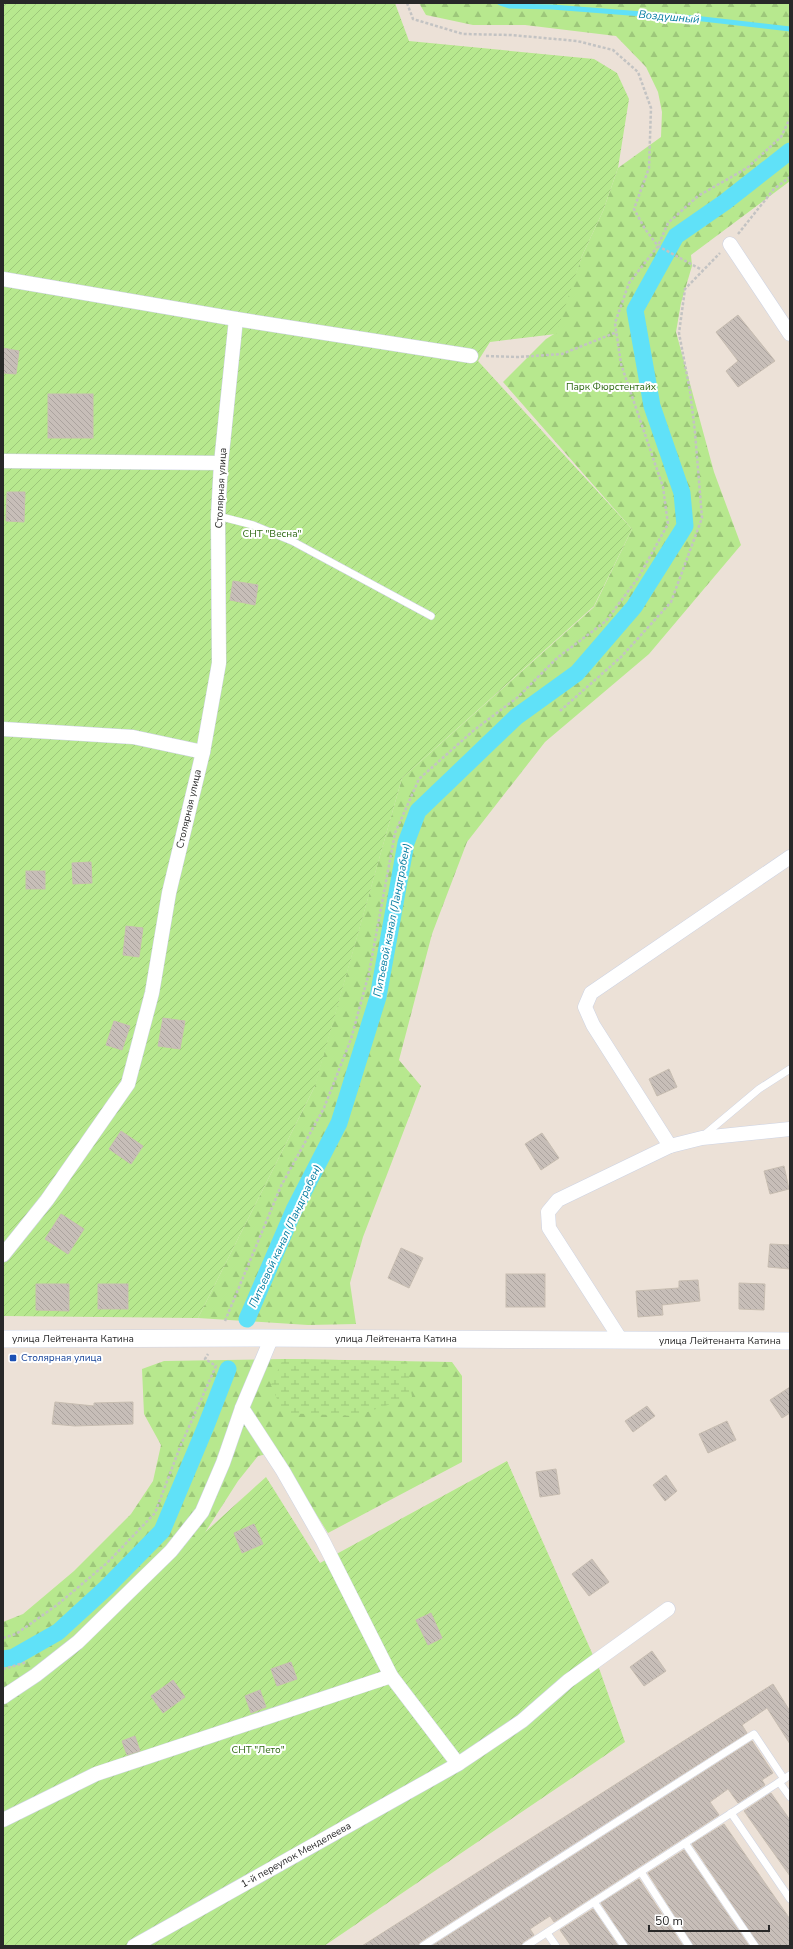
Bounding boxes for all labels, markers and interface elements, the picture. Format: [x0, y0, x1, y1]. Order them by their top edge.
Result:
water label: Воздушный [638, 7, 700, 27]
park label: Парк Фюрстентайх [566, 380, 657, 394]
street label: Столярная улица [212, 447, 230, 529]
park label: СНТ "Весна" [243, 527, 302, 541]
street label: Столярная улица [173, 768, 205, 850]
water label: Питьевой канал (Ландграбен) [370, 842, 414, 998]
water label: Питьевой канал (Ландграбен) [245, 1162, 325, 1310]
street label: улица Лейтенанта Катина [12, 1332, 134, 1346]
street label: улица Лейтенанта Катина [335, 1332, 457, 1346]
street label: улица Лейтенанта Катина [659, 1334, 781, 1348]
place label: Столярная улица [21, 1351, 102, 1365]
marker: Столярная улица [8, 1353, 18, 1363]
park label: СНТ "Лето" [231, 1743, 285, 1757]
street label: 1-й переулок Менделеева [238, 1819, 354, 1891]
scale bar [649, 1907, 769, 1933]
text: 50 m [655, 1913, 683, 1929]

